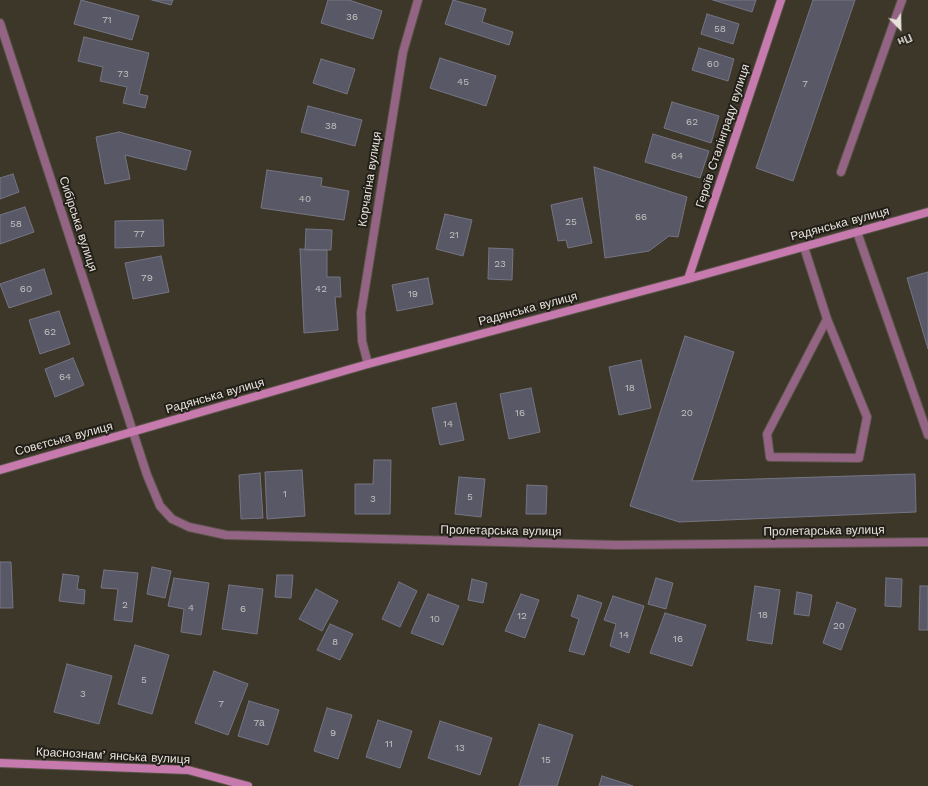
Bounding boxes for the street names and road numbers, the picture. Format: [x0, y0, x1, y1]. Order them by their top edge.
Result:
street label: Героїв Сталінграду вулиця [693, 62, 753, 210]
street label: Корчагіна вулиця [355, 130, 385, 228]
street label: Сибірська вулиця [56, 175, 100, 273]
street label: Радянська вулиця [789, 204, 891, 244]
street label: Радянська вулиця [477, 289, 579, 329]
street label: Радянська вулиця [164, 375, 266, 417]
street label: Совєтська вулиця [14, 419, 114, 459]
street label: Пролетарська вулиця [440, 523, 562, 539]
street label: Пролетарська вулиця [763, 523, 885, 539]
street label: Краснознамʼянська вулиця [36, 745, 190, 767]

